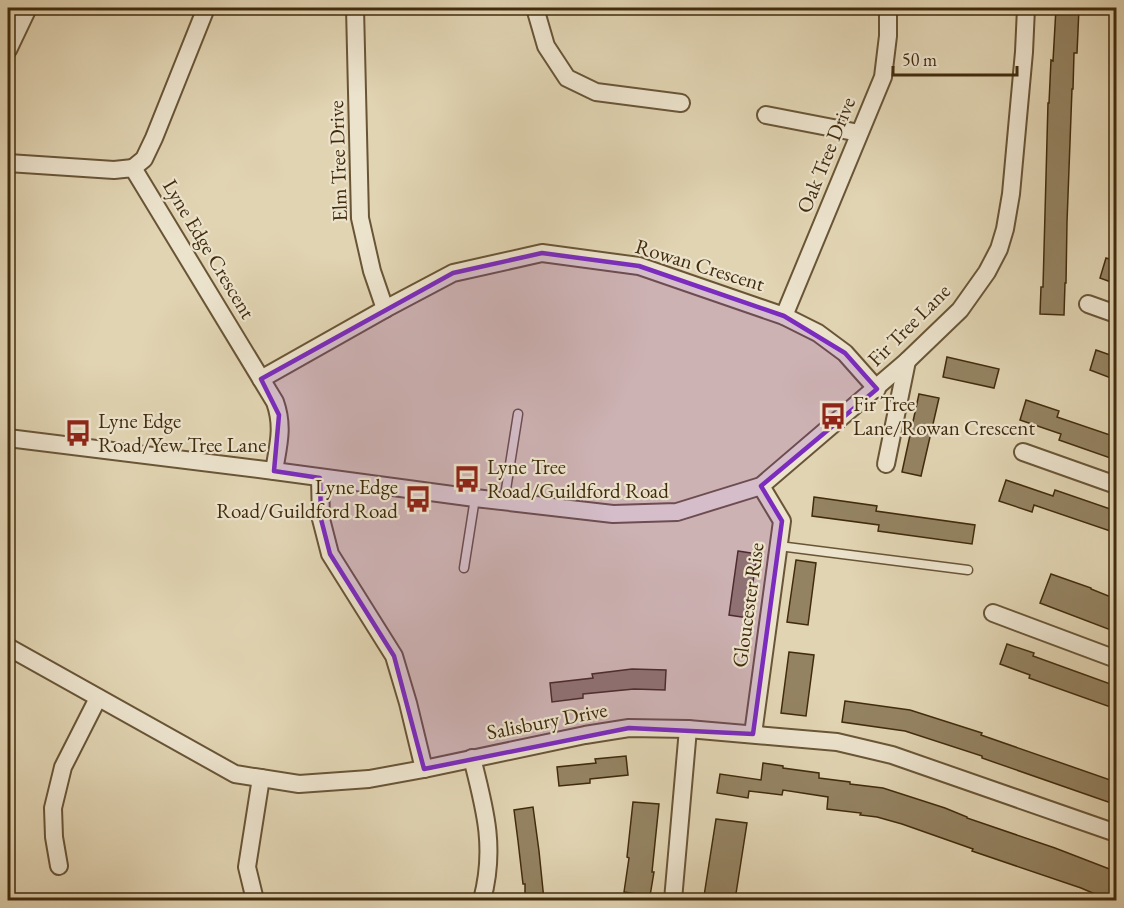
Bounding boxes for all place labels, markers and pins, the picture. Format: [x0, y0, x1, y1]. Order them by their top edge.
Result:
place label: Fir Tree Lane/Rowan Crescent [853, 390, 1035, 441]
bus stop icon: Fir Tree Lane/Rowan Crescent [818, 401, 848, 431]
place label: Lyne Edge Road/Yew Tree Lane [98, 407, 266, 458]
bus stop icon: Lyne Edge Road/Yew Tree Lane [63, 418, 93, 448]
place label: Lyne Tree Road/Guildford Road [487, 453, 669, 504]
bus stop icon: Lyne Tree Road/Guildford Road [452, 464, 482, 494]
place label: Lyne Edge Road/Guildford Road [216, 473, 398, 524]
bus stop icon: Lyne Edge Road/Guildford Road [403, 484, 433, 514]

